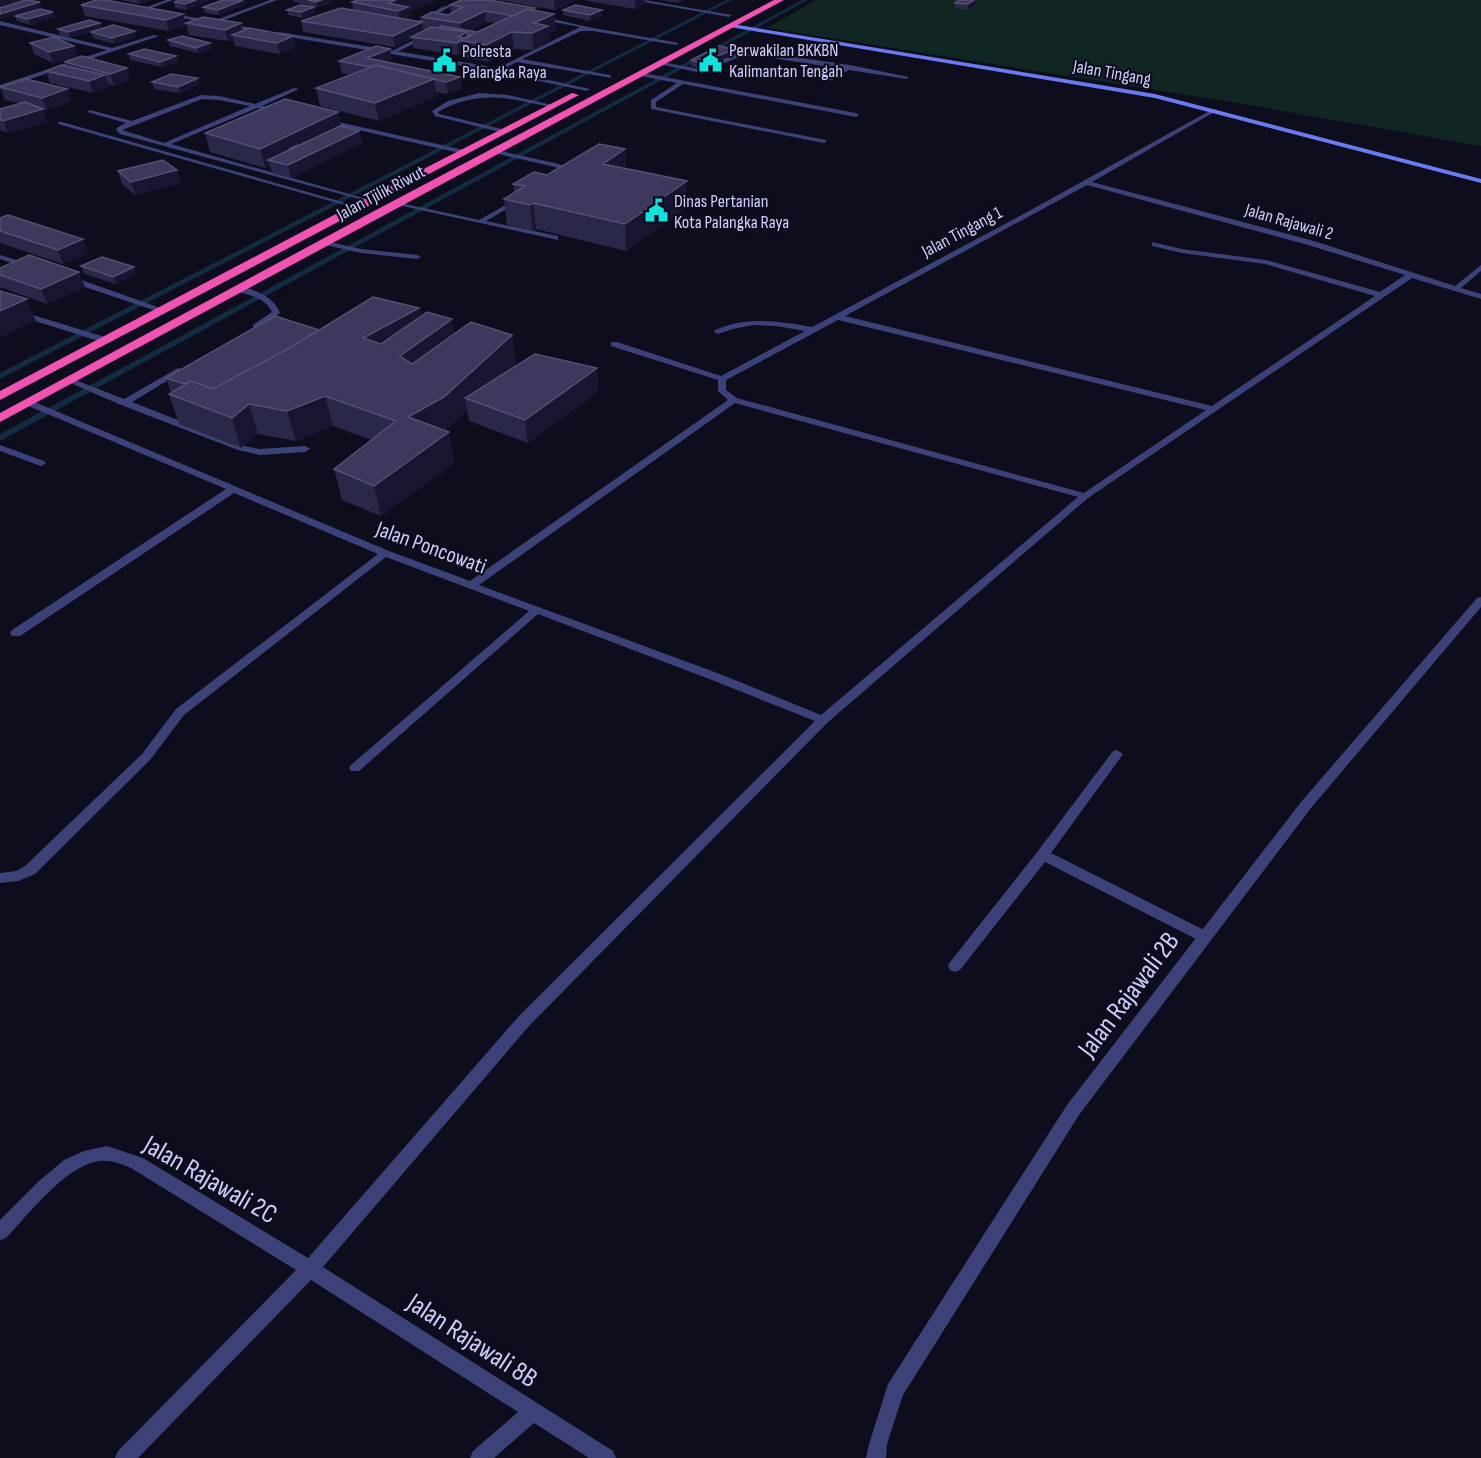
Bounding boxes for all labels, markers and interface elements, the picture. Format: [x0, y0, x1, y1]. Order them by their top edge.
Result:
place label: Perwakilan BKKBN Kalimantan Tengah [729, 40, 843, 82]
place label: Polresta Palangka Raya [462, 41, 547, 83]
public building icon: Perwakilan BKKBN Kalimantan Tengah [698, 47, 724, 73]
public building icon: Polresta Palangka Raya [431, 48, 457, 74]
street label: Jalan Tingang [1070, 56, 1153, 90]
street label: Jalan Tjilik Riwut [332, 161, 429, 225]
place label: Dinas Pertanian Kota Palangka Raya [674, 191, 789, 233]
public building icon: Dinas Pertanian Kota Palangka Raya [643, 198, 669, 224]
street label: Jalan Rajawali 2 [1242, 199, 1335, 245]
street label: Jalan Tingang 1 [917, 202, 1006, 262]
street label: Jalan Poncowati [371, 515, 490, 580]
street label: Jalan Rajawali 2B [1071, 926, 1186, 1065]
street label: Jalan Rajawali 2C [137, 1128, 283, 1231]
street label: Jalan Rajawali 8B [400, 1287, 543, 1395]

